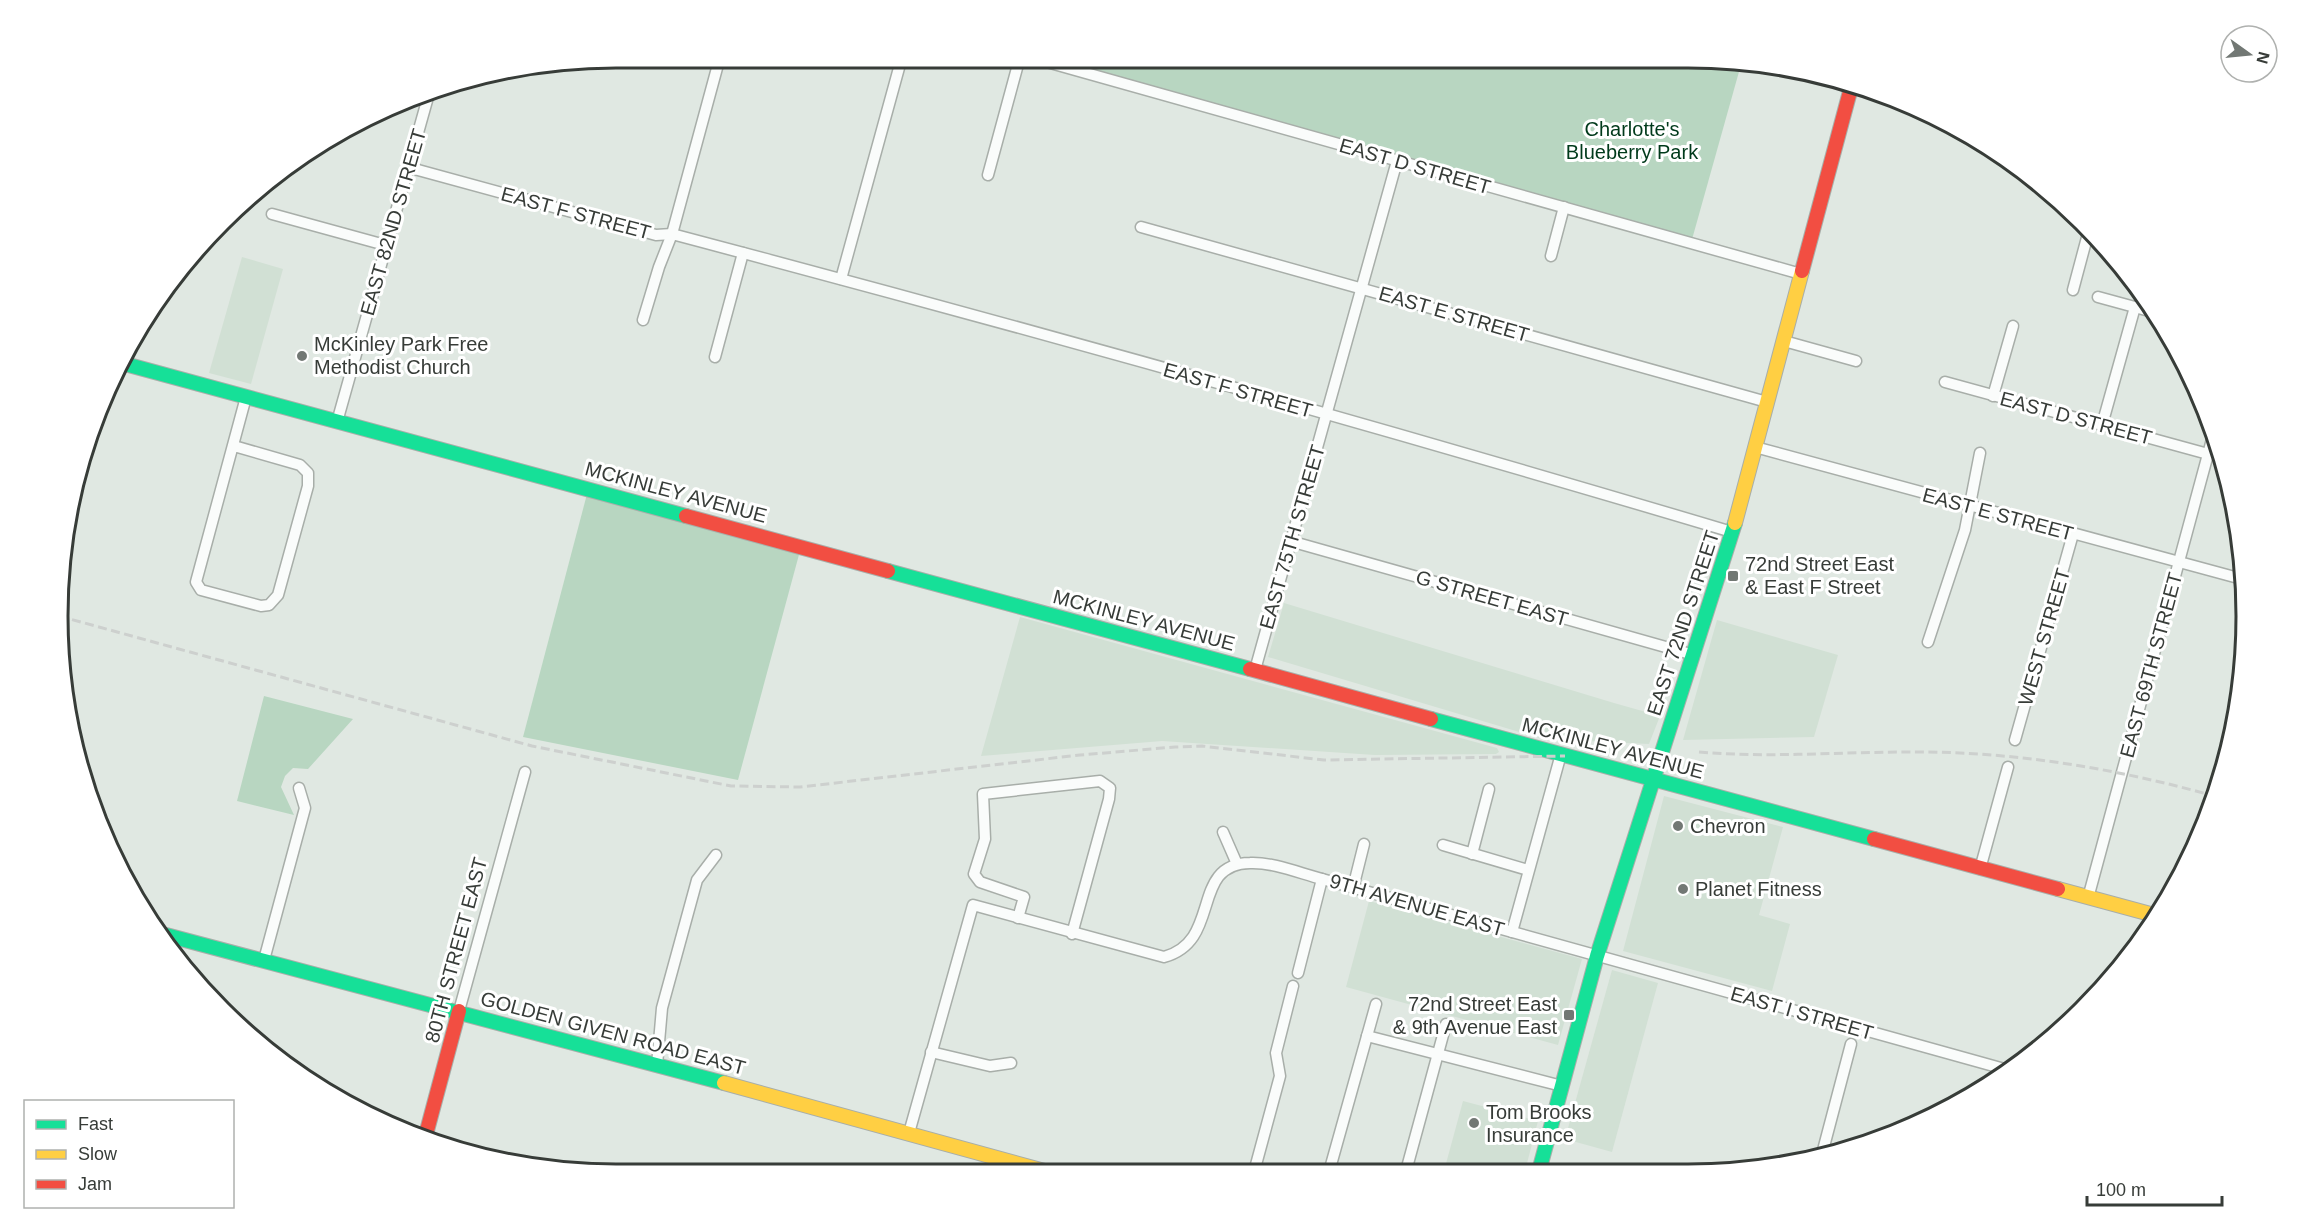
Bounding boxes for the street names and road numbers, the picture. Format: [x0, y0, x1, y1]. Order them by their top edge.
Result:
street label: EAST 82ND STREET [356, 126, 430, 318]
street label: EAST D STREET [1337, 134, 1493, 198]
street label: EAST F STREET [499, 182, 653, 244]
street label: EAST E STREET [1376, 282, 1532, 346]
street label: EAST F STREET [1161, 358, 1315, 422]
street label: EAST D STREET [1998, 387, 2154, 449]
street label: EAST 75TH STREET [1255, 442, 1329, 632]
street label: MCKINLEY AVENUE [583, 457, 769, 527]
street label: EAST E STREET [1920, 483, 2076, 545]
street label: EAST 72ND STREET [1643, 528, 1723, 718]
street label: G STREET EAST [1413, 566, 1571, 630]
street label: WEST STREET [2014, 566, 2074, 708]
street label: EAST 69TH STREET [2116, 570, 2186, 760]
street label: MCKINLEY AVENUE [1051, 585, 1237, 655]
street label: MCKINLEY AVENUE [1520, 713, 1706, 783]
street label: 80TH STREET EAST [421, 855, 491, 1045]
street label: 9TH AVENUE EAST [1327, 870, 1507, 940]
street label: EAST I STREET [1728, 982, 1876, 1044]
street label: GOLDEN GIVEN ROAD EAST [478, 987, 748, 1079]

